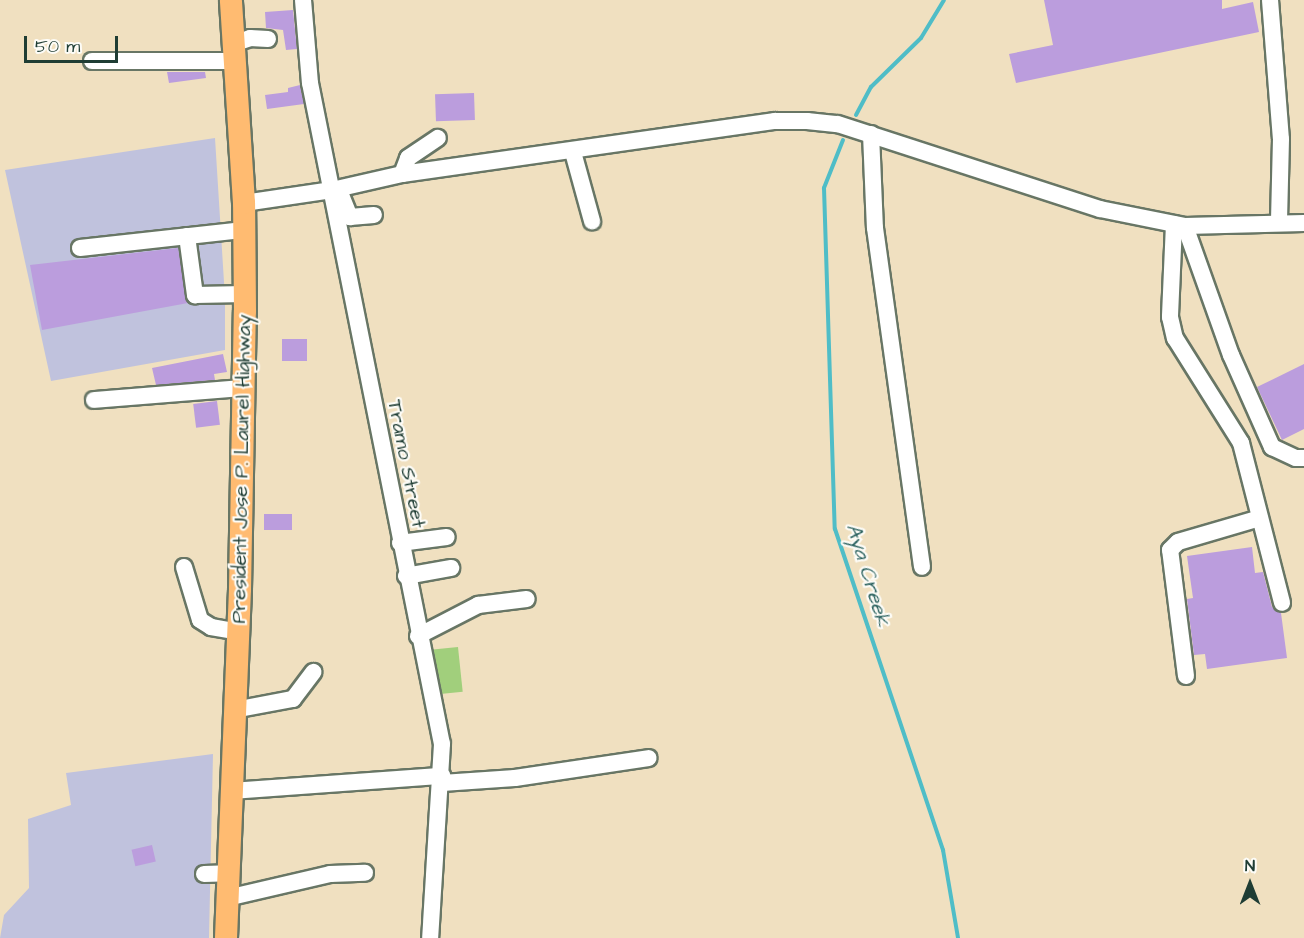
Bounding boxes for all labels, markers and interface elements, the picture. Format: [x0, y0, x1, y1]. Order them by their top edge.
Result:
scale bar [27, 24, 122, 62]
text: 50 m [35, 34, 80, 59]
street label: President Jose P. Laurel Highway [227, 314, 257, 624]
street label: Tramo Street [382, 398, 430, 530]
water label: Aya Creek [840, 521, 896, 629]
north arrow [1220, 854, 1280, 914]
text: N [1245, 855, 1255, 877]

